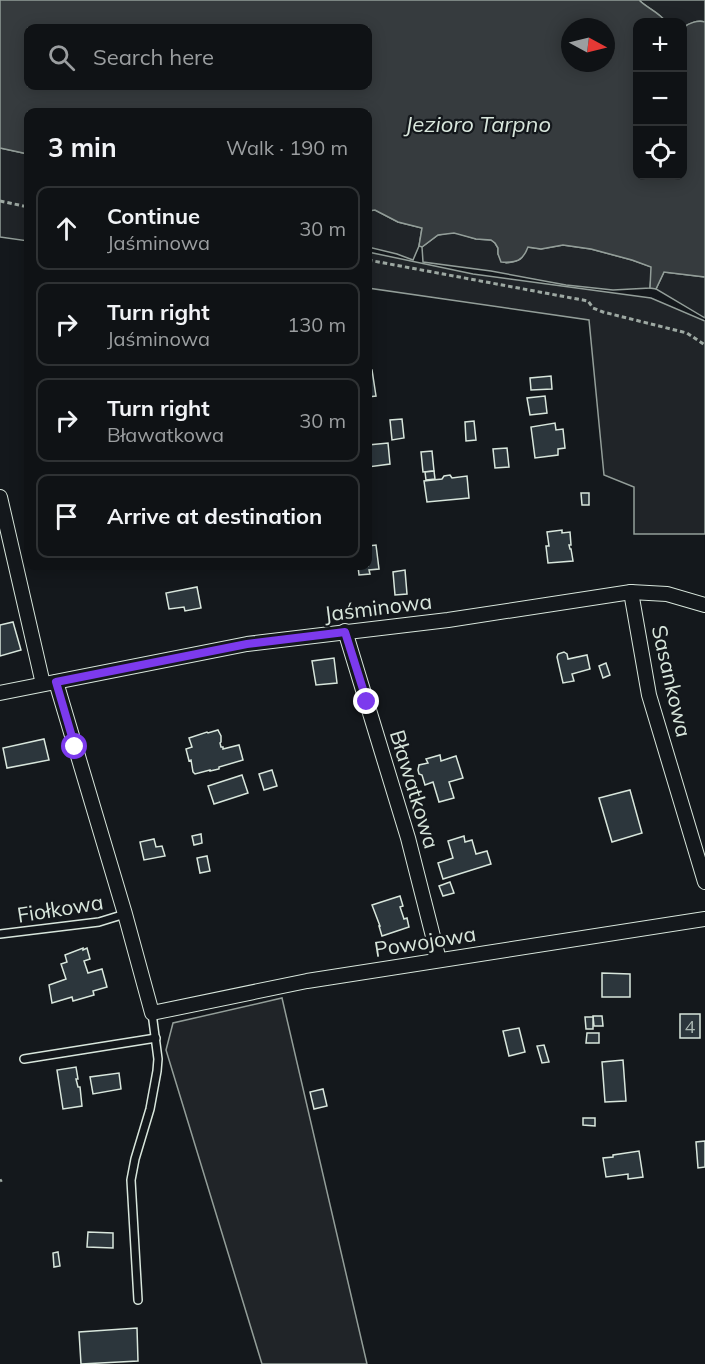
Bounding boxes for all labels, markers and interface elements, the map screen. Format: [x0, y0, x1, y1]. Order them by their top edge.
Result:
north arrow [561, 18, 615, 72]
map controls [633, 18, 687, 180]
button: + [633, 18, 687, 72]
search box [24, 24, 372, 90]
icon: search [45, 41, 78, 74]
text: Search here [93, 43, 214, 71]
button: − [633, 72, 687, 126]
water label: Jezioro Tarpno [403, 110, 551, 138]
button: locate [633, 126, 687, 180]
text: 3 min [48, 131, 117, 164]
text: Walk · 190 m [226, 135, 348, 160]
text: Continue [107, 202, 200, 230]
icon: ahead [50, 212, 83, 245]
text: 30 m [299, 216, 346, 241]
text: Jaśminowa [107, 230, 210, 255]
text: Turn right [107, 298, 210, 326]
icon: right [50, 308, 83, 341]
text: 130 m [287, 312, 346, 337]
text: Jaśminowa [107, 326, 210, 351]
text: Turn right [107, 394, 210, 422]
icon: right [50, 404, 83, 437]
text: 30 m [299, 408, 346, 433]
text: Bławatkowa [107, 422, 224, 447]
icon: arrive [50, 500, 83, 533]
text: Arrive at destination [107, 502, 322, 530]
street label: Jaśminowa [323, 588, 433, 626]
street label: Sasankowa [647, 623, 697, 739]
route end [353, 688, 379, 714]
street label: Bławatkowa [385, 726, 445, 852]
route start [61, 733, 87, 759]
street label: Fiołkowa [15, 888, 105, 928]
street label: Powojowa [372, 920, 478, 962]
house number: 4 [685, 1015, 696, 1038]

